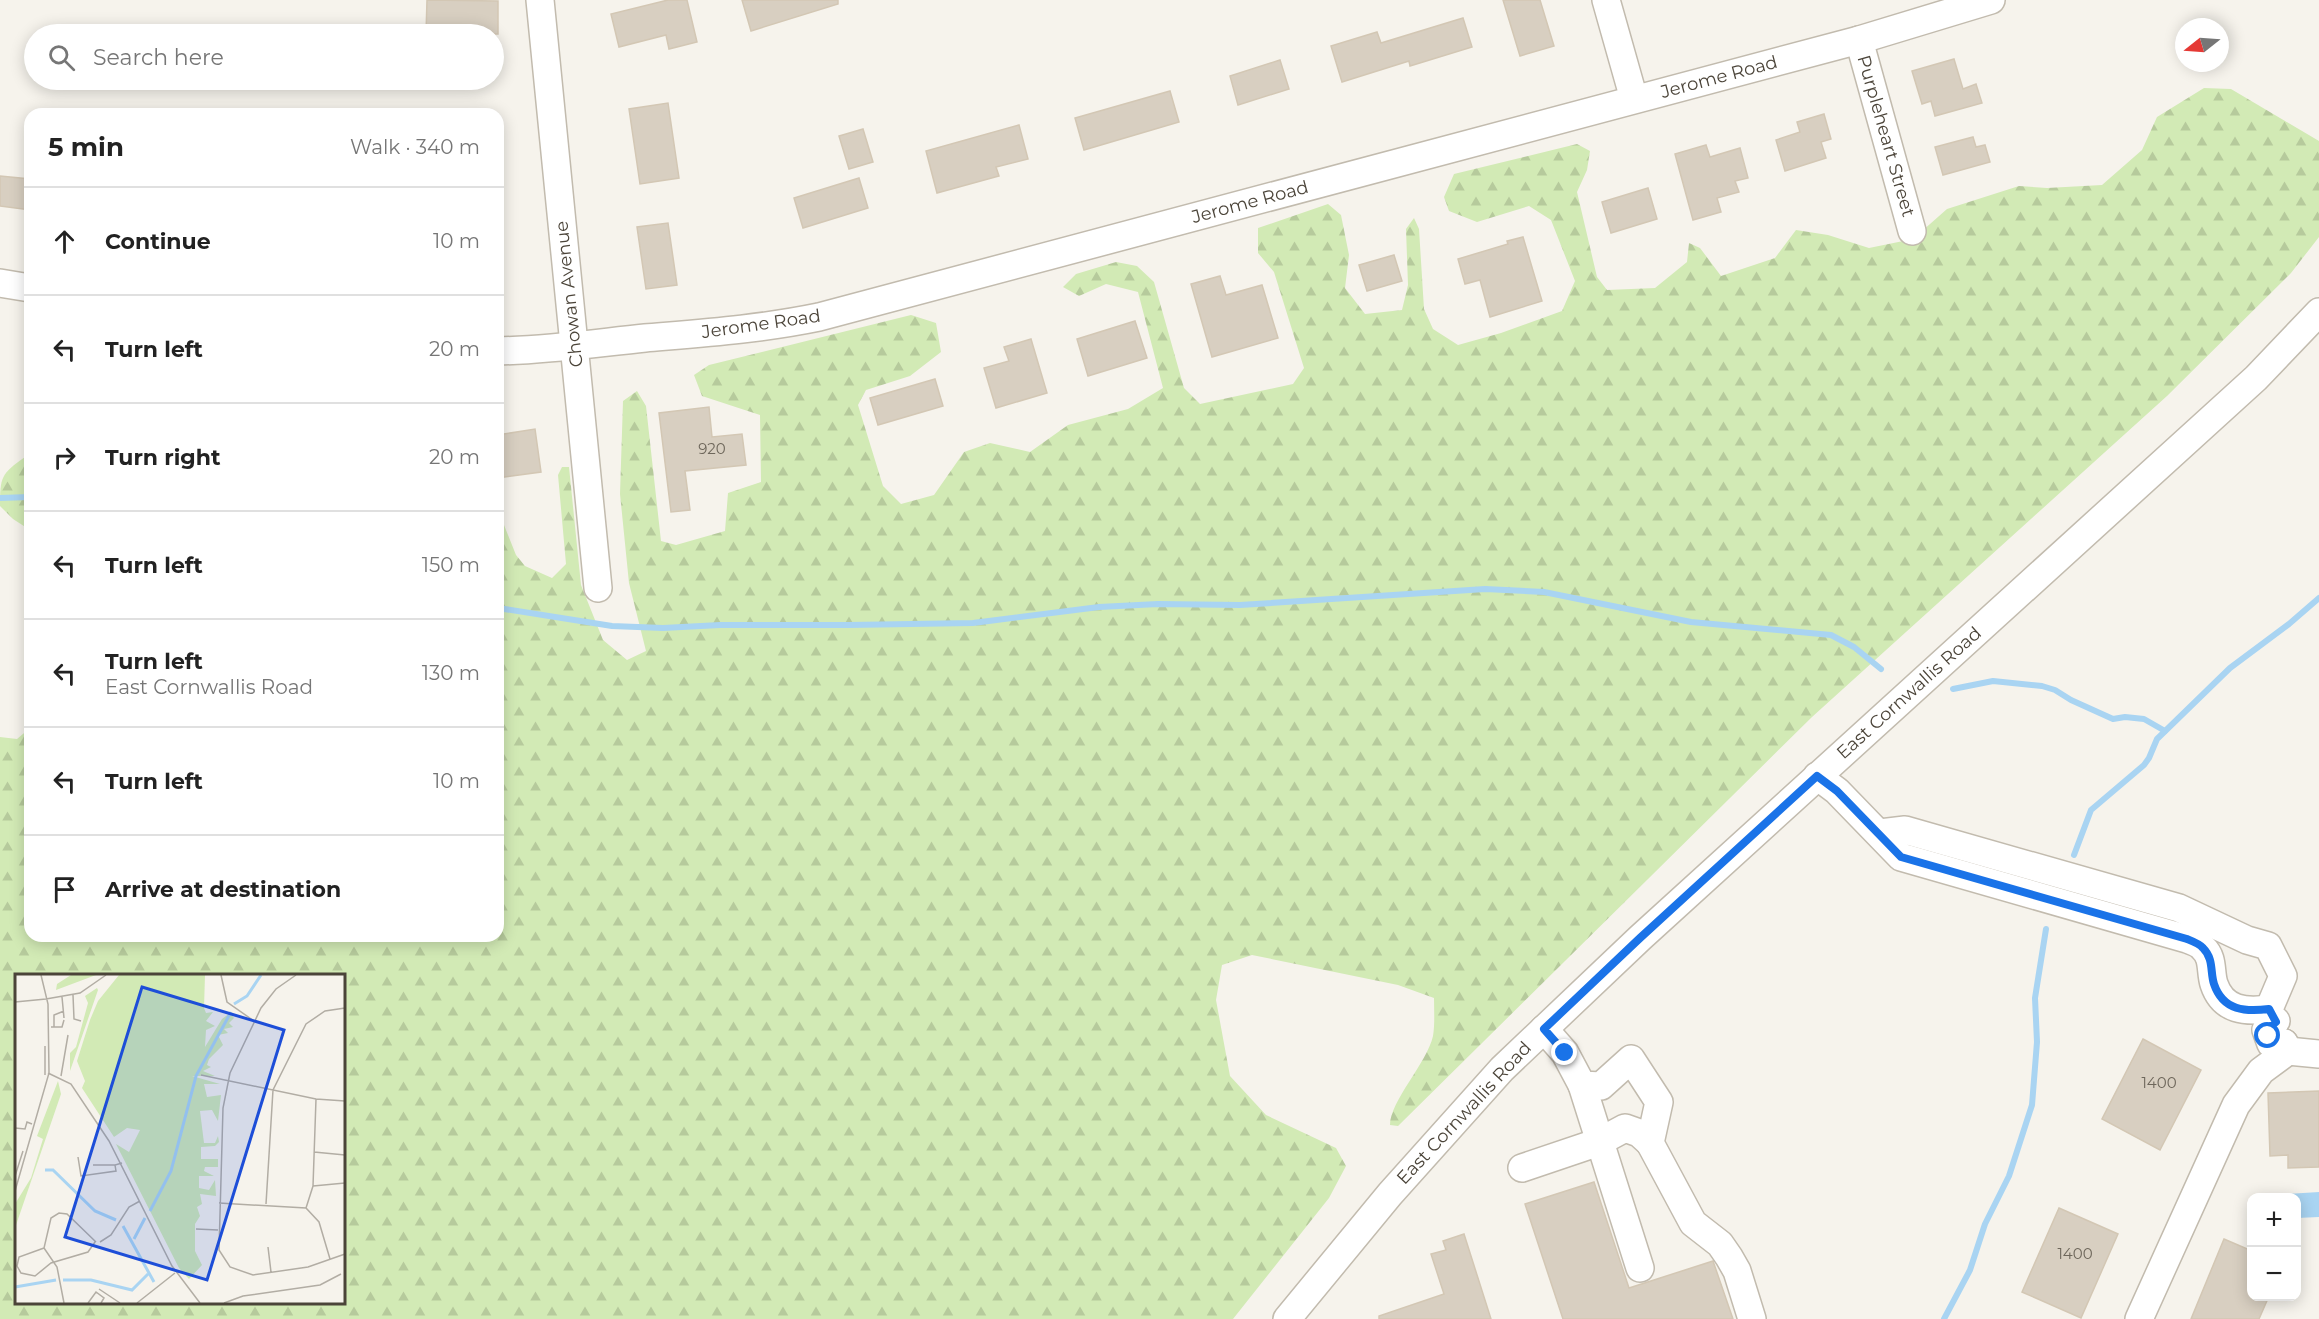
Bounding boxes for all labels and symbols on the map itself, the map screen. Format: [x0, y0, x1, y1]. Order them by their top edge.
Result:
north arrow [2175, 18, 2229, 72]
street label: Jerome Road [1657, 51, 1780, 103]
street label: Purpleheart Street [1852, 53, 1920, 219]
street label: Jerome Road [1188, 176, 1311, 228]
street label: Chowan Avenue [550, 220, 588, 368]
street label: Jerome Road [699, 305, 822, 343]
house number: 920 [698, 439, 726, 458]
street label: East Cornwallis Road [1832, 622, 1986, 764]
inset map [15, 974, 345, 1304]
route start [2254, 1022, 2280, 1048]
street label: East Cornwallis Road [1392, 1037, 1536, 1189]
route end [1551, 1039, 1577, 1065]
house number: 1400 [2141, 1073, 2177, 1092]
house number: 1400 [2057, 1244, 2093, 1263]

